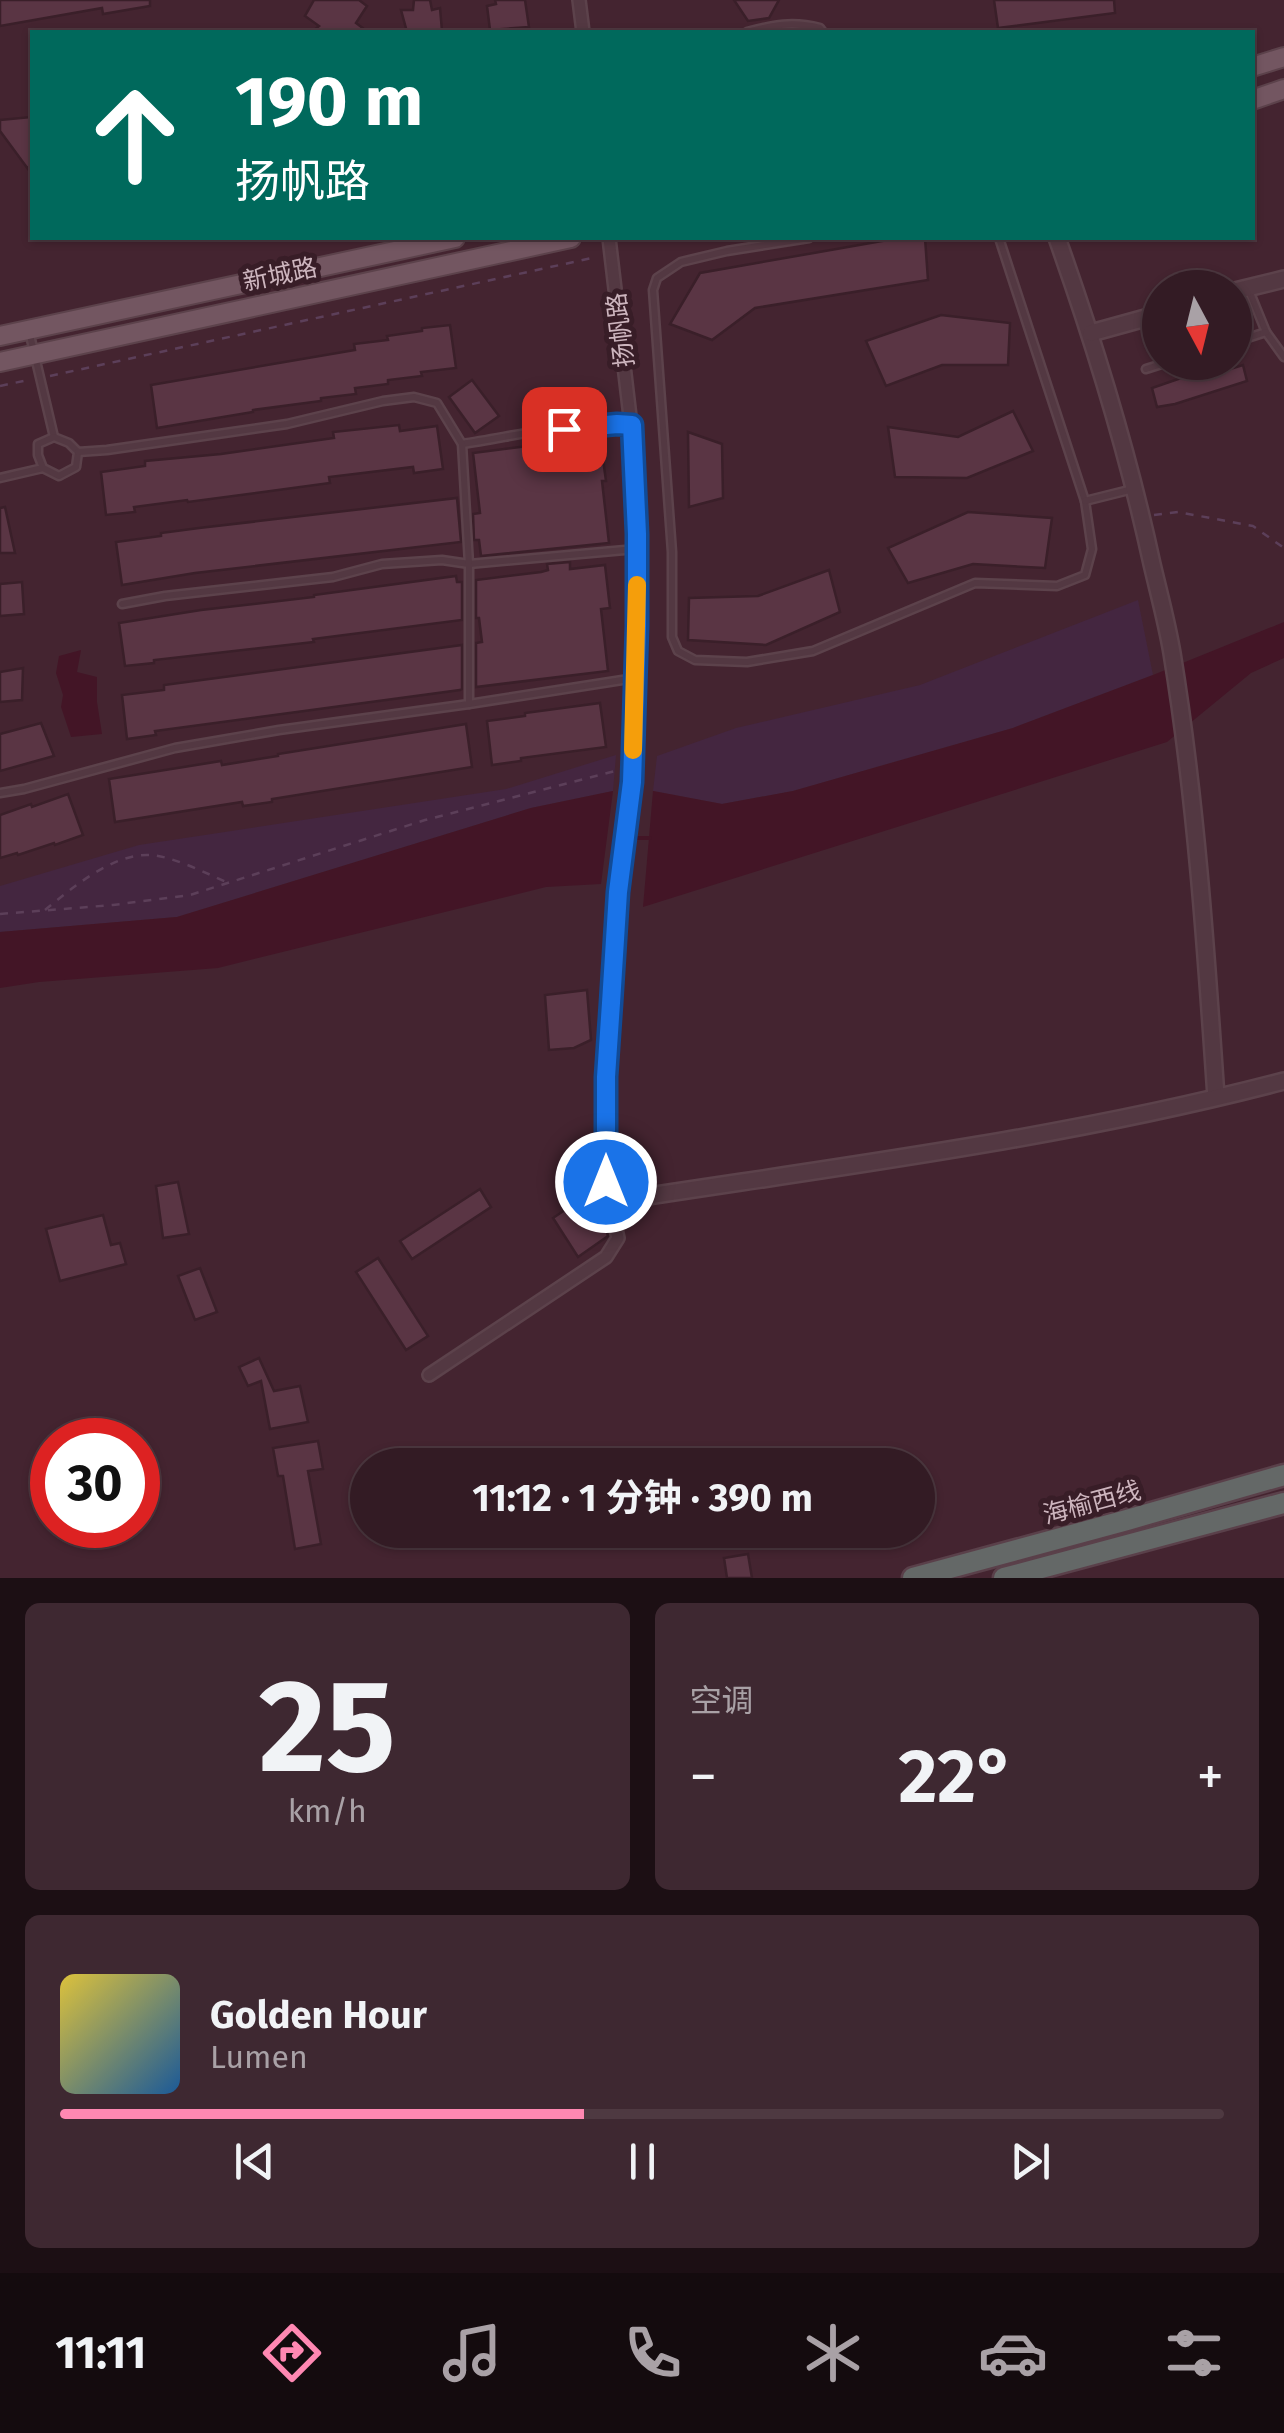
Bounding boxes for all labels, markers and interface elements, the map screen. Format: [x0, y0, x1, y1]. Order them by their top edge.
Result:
text: 190 m [235, 60, 423, 144]
icon: ahead [70, 70, 200, 200]
text: 扬帆路 [235, 155, 370, 209]
street label: 新城路 [240, 253, 320, 297]
north arrow [1142, 270, 1252, 380]
map controls [1142, 270, 1252, 380]
street label: 扬帆路 [602, 291, 640, 369]
pin [522, 387, 607, 472]
icon: arrive [537, 402, 592, 457]
position arrow [554, 1130, 658, 1234]
speed limit sign: 30 [30, 1418, 160, 1548]
text: 11:12 · 1 分钟 · 390 m [472, 1475, 813, 1521]
street label: 海榆西线 [1040, 1476, 1144, 1530]
text: 25 [259, 1649, 396, 1805]
text: 空调 [690, 1682, 754, 1720]
text: 22° [898, 1732, 1015, 1822]
text: − [690, 1744, 717, 1810]
text: + [1197, 1744, 1224, 1810]
text: km/h [288, 1792, 367, 1830]
text: Golden Hour [210, 1992, 427, 2038]
text: Lumen [210, 2038, 308, 2076]
icon: previous [227, 2134, 282, 2189]
icon: pause [615, 2134, 670, 2189]
icon: next [1003, 2134, 1058, 2189]
icon: directions [257, 2318, 327, 2388]
icon: music [437, 2318, 507, 2388]
icon: phone [618, 2318, 688, 2388]
icon: climate [798, 2318, 868, 2388]
icon: car [978, 2318, 1048, 2388]
icon: filters [1159, 2318, 1229, 2388]
text: 11:11 [55, 2326, 146, 2380]

